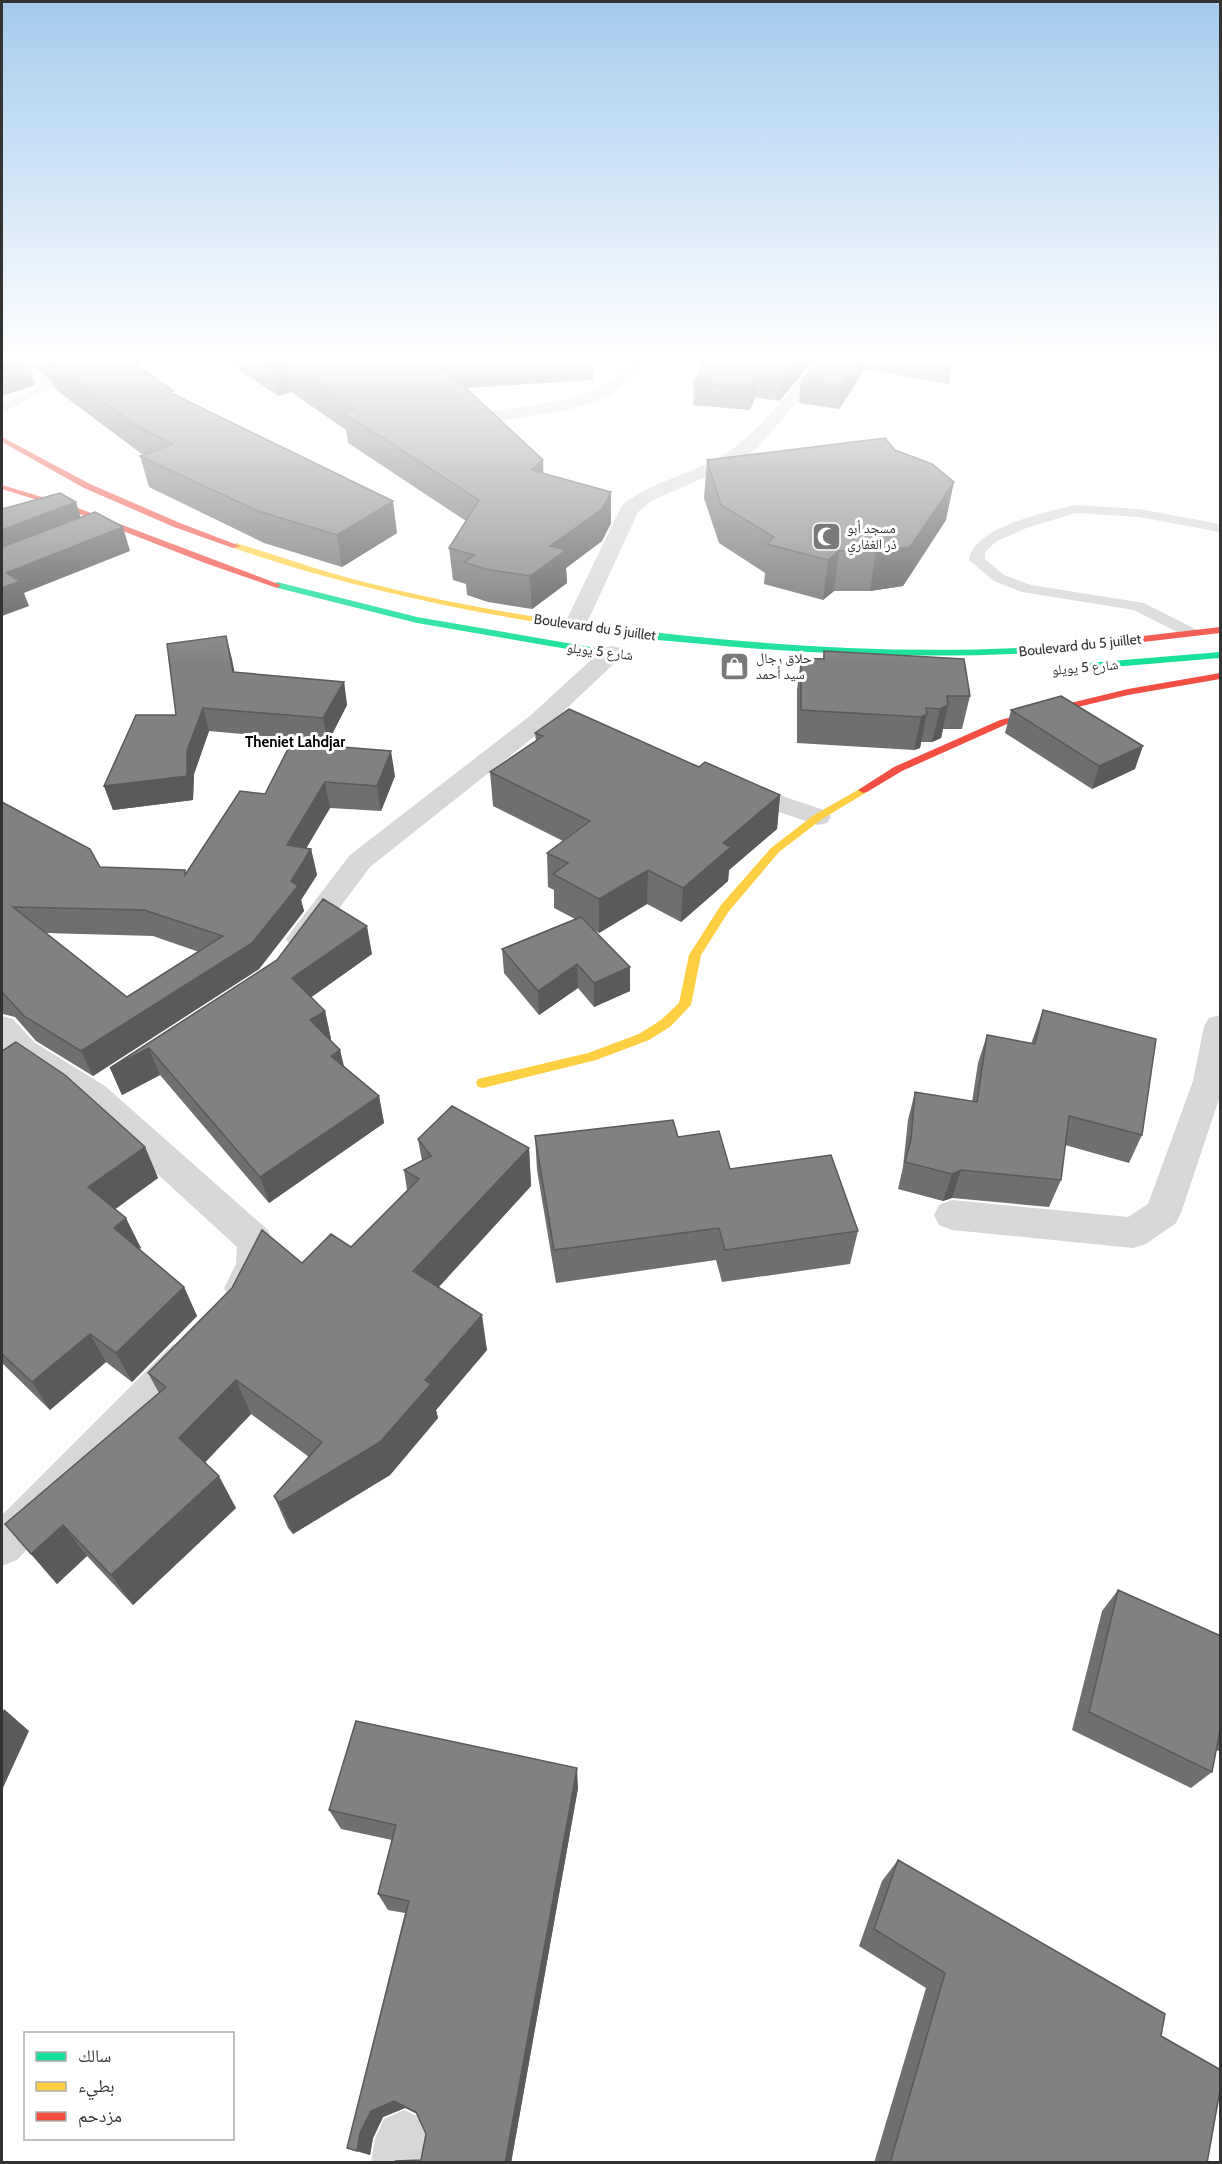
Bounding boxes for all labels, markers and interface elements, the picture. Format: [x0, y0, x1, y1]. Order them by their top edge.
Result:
place label: مسجد أبو ذر الغفاري [847, 519, 897, 556]
mosque icon: مسجد أبو ذر الغفاري [810, 520, 842, 552]
street label: Boulevard du 5 juillet [533, 610, 657, 645]
street label: Boulevard du 5 juillet [1018, 630, 1142, 660]
street label: شارع 5 يويلو [566, 638, 634, 665]
place label: حلاق رجال سيد أحمد [756, 649, 812, 683]
shop icon: حلاق رجال سيد أحمد [719, 650, 751, 682]
street label: شارع 5 يويلو [1051, 655, 1119, 680]
district label: Theniet Lahdjar [245, 733, 345, 751]
legend [24, 2032, 234, 2140]
text: سالك [78, 2045, 111, 2067]
text: بطيء [78, 2075, 115, 2101]
text: مزدحم [78, 2105, 122, 2128]

